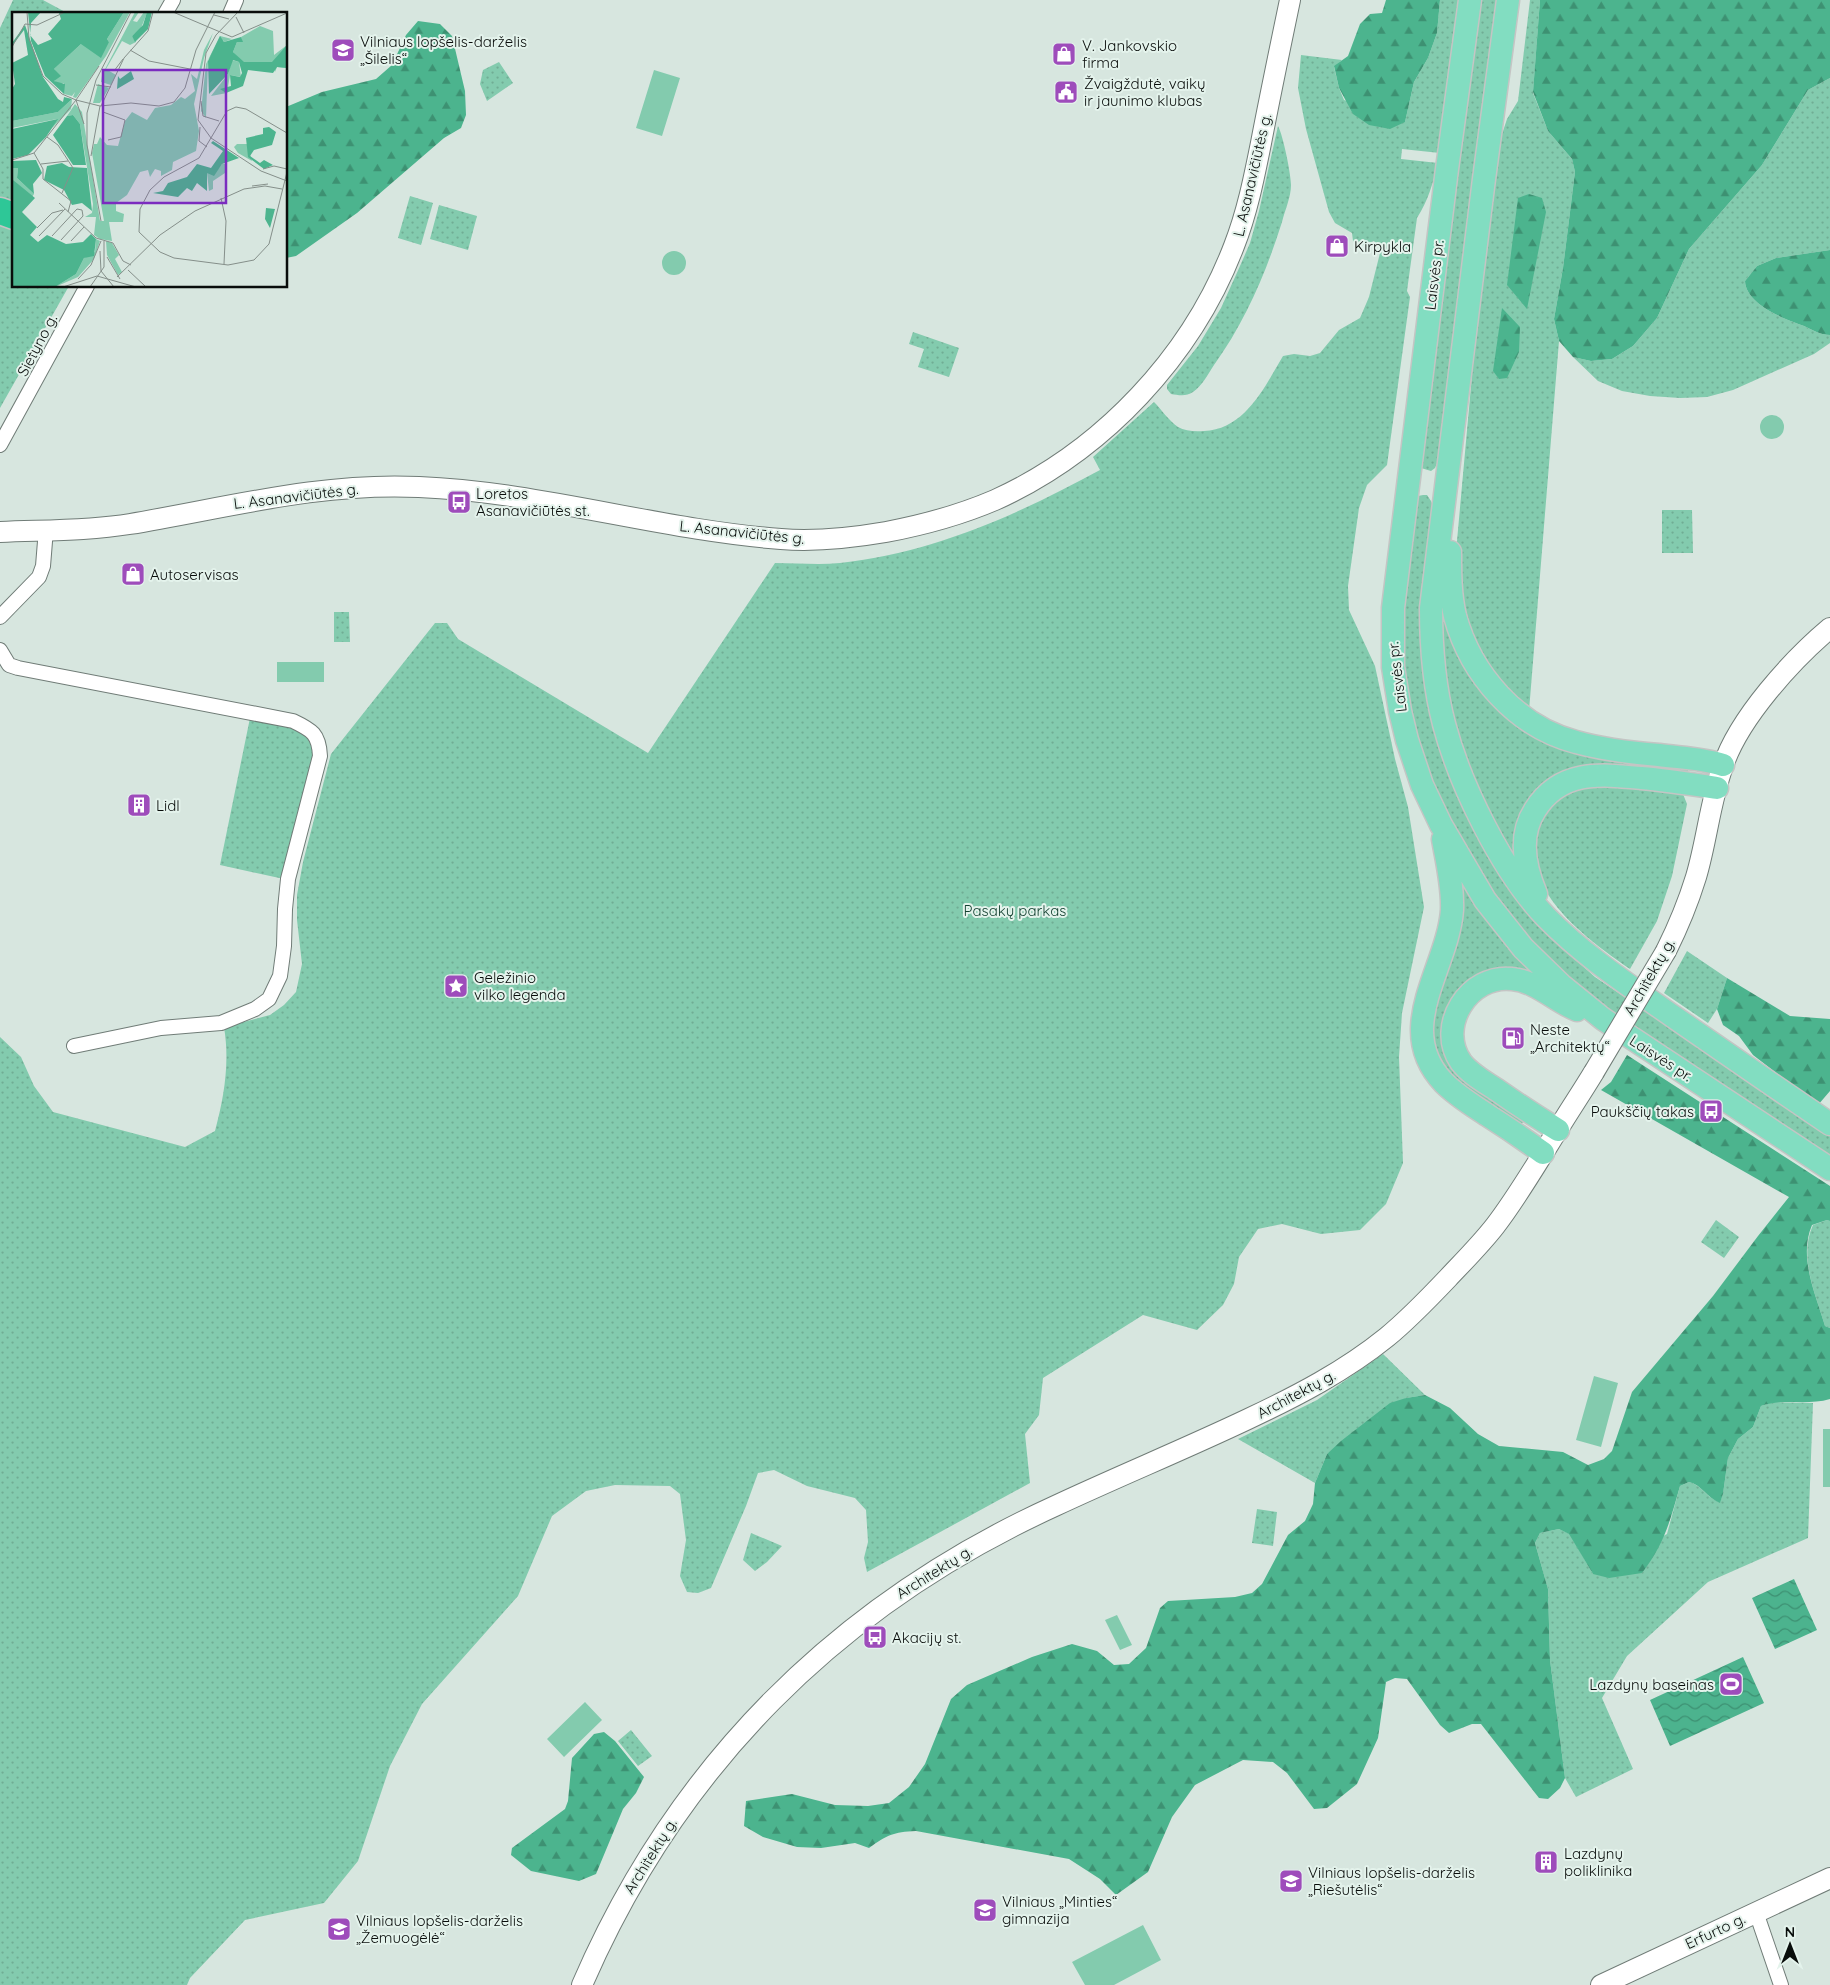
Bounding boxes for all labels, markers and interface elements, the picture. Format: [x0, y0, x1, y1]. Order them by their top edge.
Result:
inset map [12, 12, 288, 288]
place label: Vilniaus lopšelis-darželis „Šilelis“ [360, 32, 527, 68]
place label: V. Jankovskio firma [1082, 36, 1177, 72]
school or university icon: Vilniaus lopšelis-darželis „Šilelis“ [330, 37, 356, 63]
shop icon: V. Jankovskio firma [1051, 41, 1077, 67]
place label: Žvaigždutė, vaikų ir jaunimo klubas [1084, 74, 1205, 110]
public building icon: Žvaigždutė, vaikų ir jaunimo klubas [1053, 79, 1079, 105]
street label: L. Asanavičiūtės g. [1229, 112, 1275, 238]
shop icon: Kirpykla [1324, 233, 1350, 259]
place label: Kirpykla [1354, 237, 1411, 256]
street label: Laisvės pr. [1420, 239, 1448, 311]
street label: Sietyno g. [13, 311, 61, 379]
street label: L. Asanavičiūtės g. [232, 479, 360, 513]
place label: Loretos Asanavičiūtės st. [476, 484, 590, 520]
bus stop icon: Loretos Asanavičiūtės st. [446, 489, 472, 515]
street label: L. Asanavičiūtės g. [679, 516, 805, 548]
shop icon: Autoservisas [120, 561, 146, 587]
place label: Autoservisas [150, 565, 239, 584]
street label: Laisvės pr. [1383, 641, 1411, 713]
building icon: Lidl [126, 792, 152, 818]
place label: Lidl [156, 796, 180, 815]
park label: Pasakų parkas [964, 901, 1066, 920]
street label: Architektų g. [1619, 935, 1679, 1019]
place label: Geležinio vilko legenda [474, 968, 566, 1004]
place icon: Geležinio vilko legenda [443, 973, 469, 999]
place label: Neste „Architektų“ [1530, 1020, 1610, 1056]
fuel station icon: Neste „Architektų“ [1500, 1025, 1526, 1051]
street label: Laisvės pr. [1626, 1031, 1696, 1085]
bus stop icon: Paukščių takas [1698, 1098, 1724, 1124]
place label: Paukščių takas [1591, 1102, 1694, 1121]
street label: Architektų g. [1254, 1365, 1338, 1423]
street label: Architektų g. [893, 1541, 975, 1603]
bus stop icon: Akacijų st. [862, 1624, 888, 1650]
place label: Akacijų st. [892, 1628, 961, 1647]
sports icon: Lazdynų baseinas [1718, 1671, 1744, 1697]
place label: Lazdynų baseinas [1589, 1675, 1714, 1694]
street label: Architektų g. [619, 1815, 681, 1897]
place label: Lazdynų poliklinika [1564, 1844, 1632, 1880]
building icon: Lazdynų poliklinika [1533, 1849, 1559, 1875]
place label: Vilniaus lopšelis-darželis „Riešutėlis“ [1308, 1863, 1475, 1899]
school or university icon: Vilniaus lopšelis-darželis „Riešutėlis“ [1278, 1868, 1304, 1894]
place label: Vilniaus „Minties“ gimnazija [1002, 1892, 1117, 1928]
school or university icon: Vilniaus „Minties“ gimnazija [972, 1897, 998, 1923]
street label: Erfurto g. [1682, 1909, 1748, 1953]
place label: Vilniaus lopšelis-darželis „Žemuogėlė“ [356, 1911, 523, 1947]
school or university icon: Vilniaus lopšelis-darželis „Žemuogėlė“ [326, 1916, 352, 1942]
north arrow [1765, 1920, 1815, 1970]
text: N [1785, 1923, 1795, 1941]

